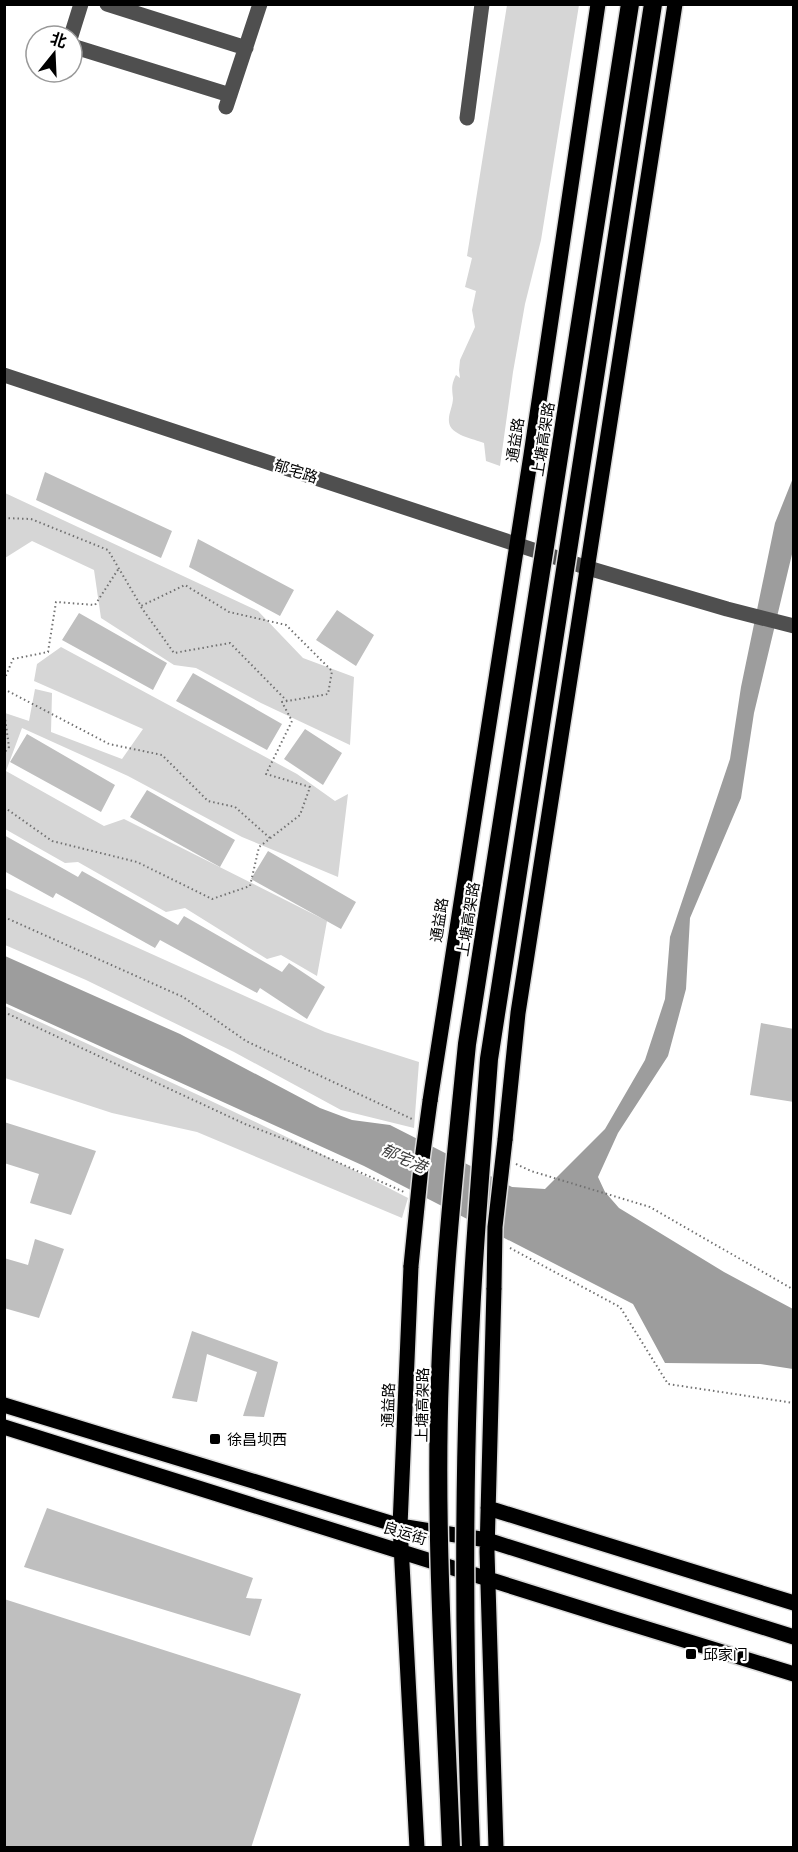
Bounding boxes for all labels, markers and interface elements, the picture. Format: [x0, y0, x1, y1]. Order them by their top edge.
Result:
north arrow [24, 24, 84, 84]
text: 北 [48, 28, 69, 52]
street label: 上塘高架路 [528, 400, 558, 478]
street label: 通益路 [502, 416, 528, 464]
street label: 郁宅路 [272, 455, 320, 487]
street label: 上塘高架路 [453, 880, 483, 958]
street label: 通益路 [426, 896, 452, 944]
water label: 郁宅港 [378, 1139, 432, 1178]
street label: 上塘高架路 [412, 1367, 432, 1443]
street label: 通益路 [378, 1382, 398, 1428]
place label: 徐昌坝西 [227, 1430, 287, 1449]
marker: 徐昌坝西 [208, 1432, 222, 1446]
street label: 良运街 [381, 1517, 429, 1549]
place label: 邱家门 [703, 1645, 748, 1664]
marker: 邱家门 [684, 1647, 698, 1661]

